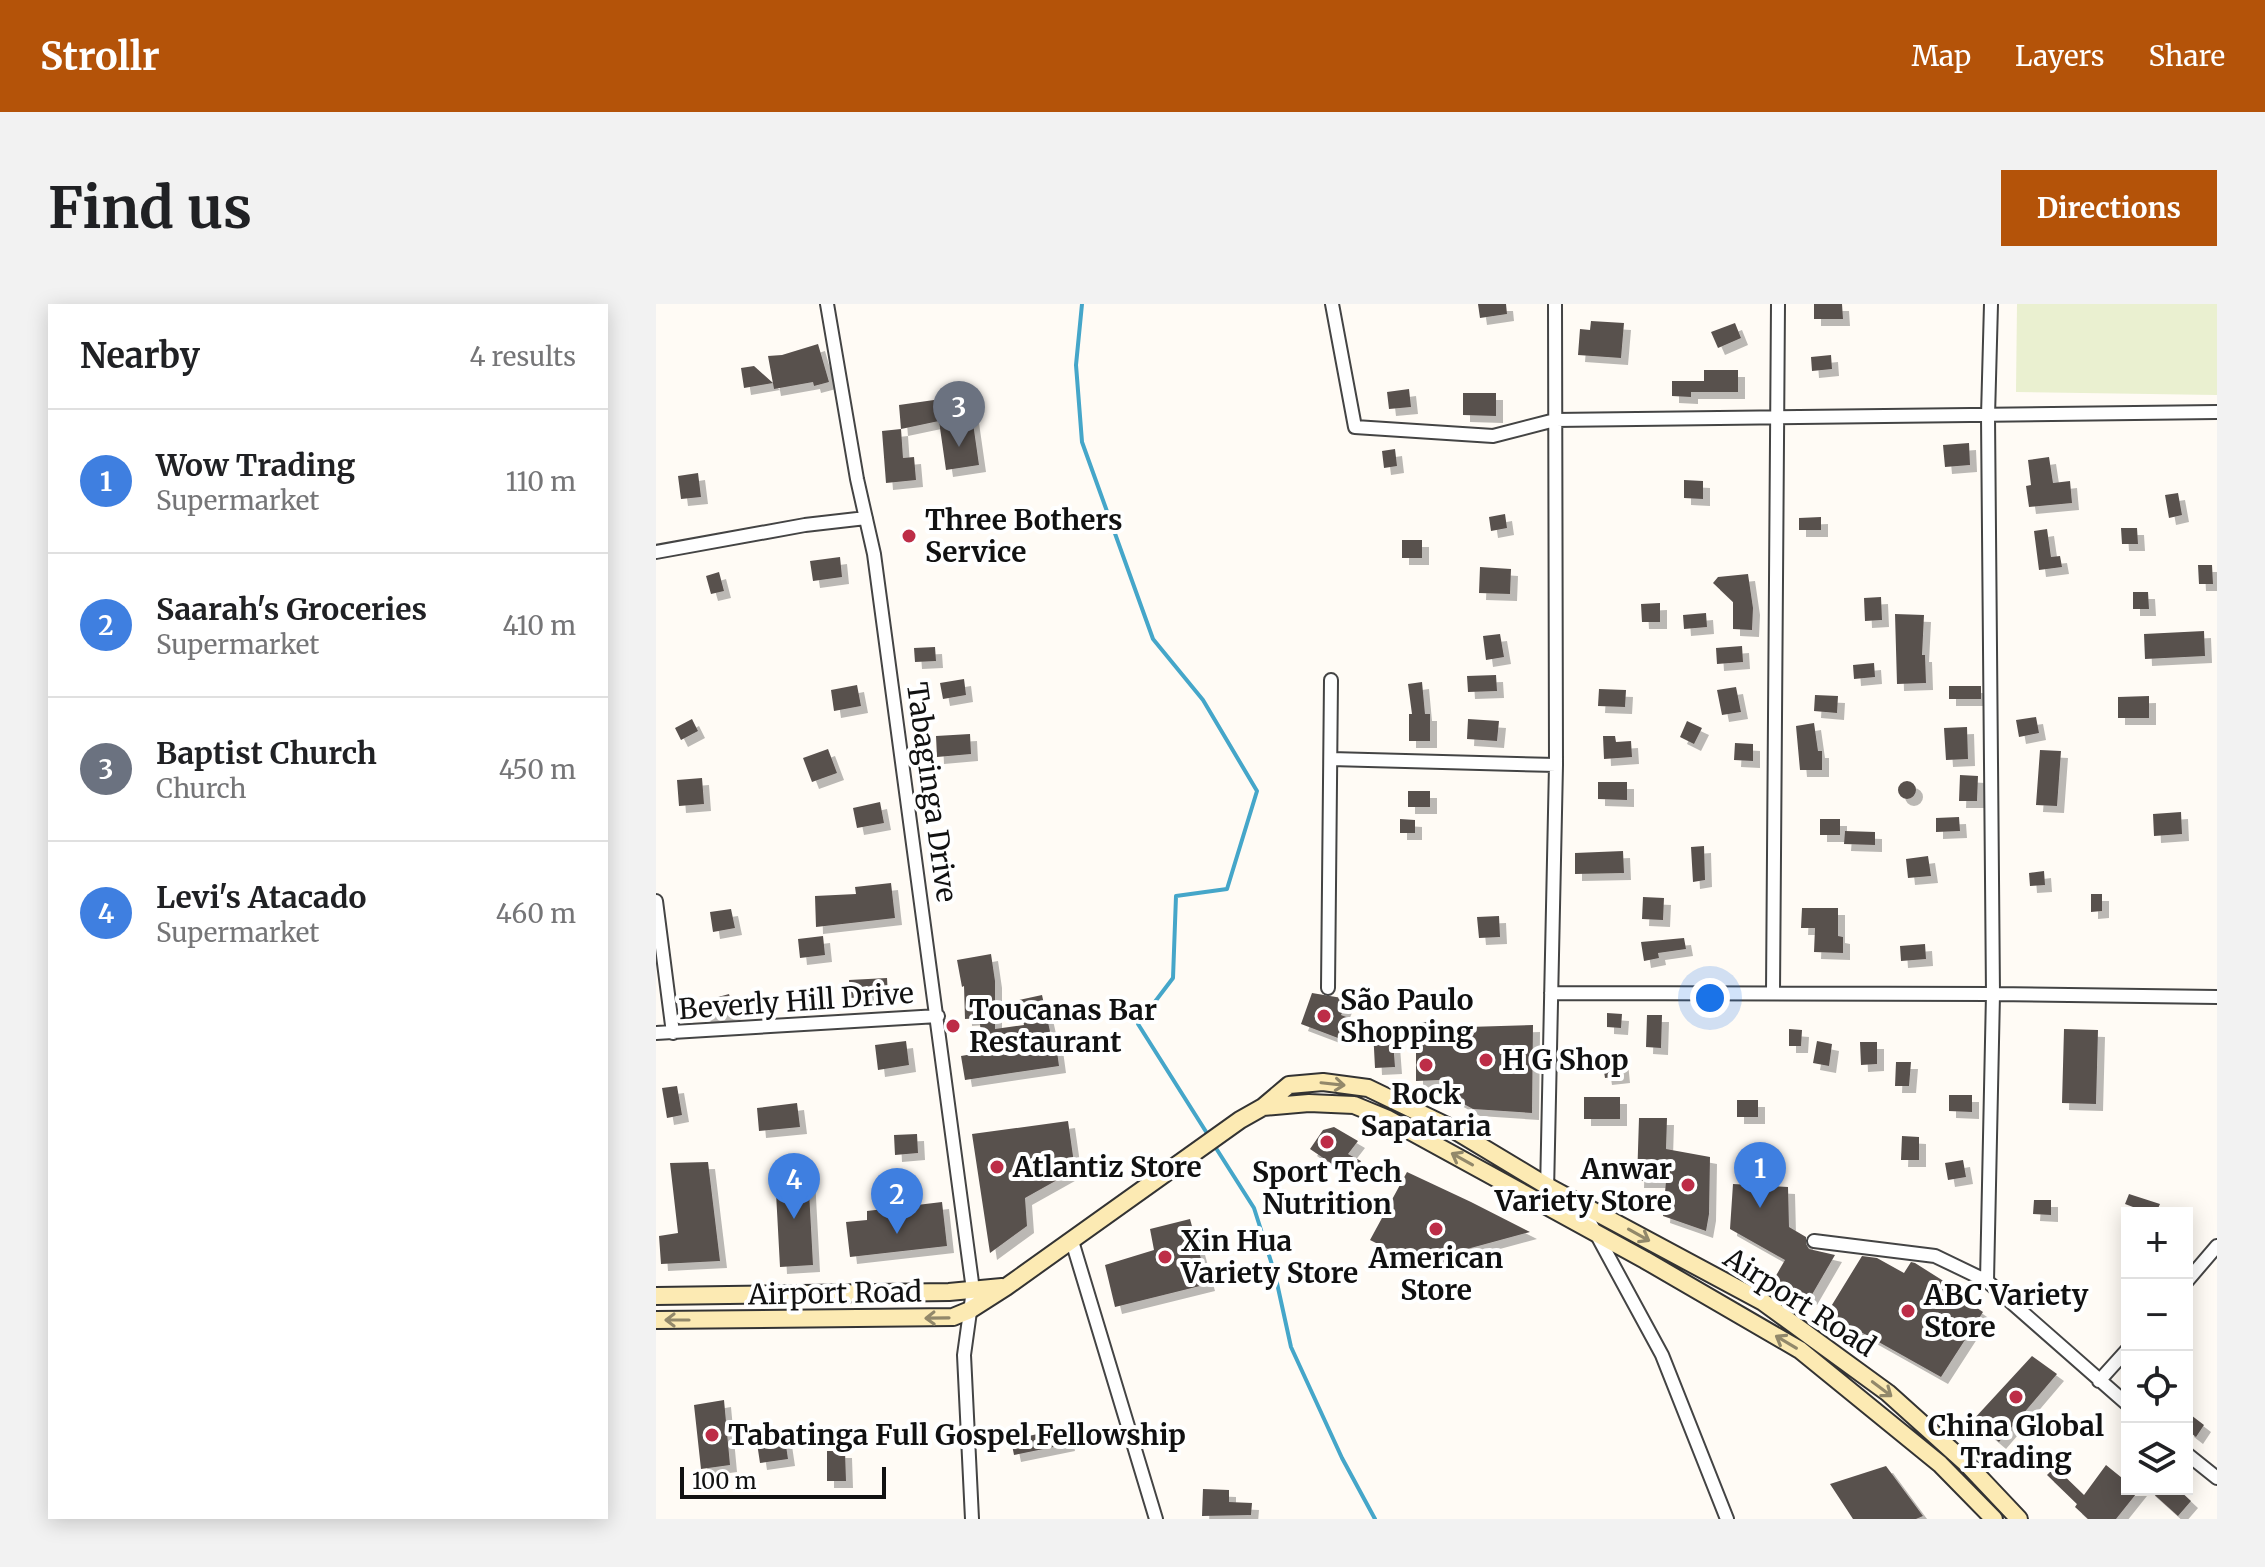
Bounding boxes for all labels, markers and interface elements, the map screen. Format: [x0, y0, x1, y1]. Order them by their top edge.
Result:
text: Strollr [40, 33, 160, 80]
text: Map [1911, 38, 1971, 74]
text: Layers [2015, 38, 2104, 74]
text: Share [2148, 38, 2225, 74]
button: Directions [2001, 170, 2217, 246]
text: Find us [48, 173, 252, 243]
text: Nearby [80, 335, 200, 377]
text: 4 results [469, 340, 576, 373]
pin: 3 [933, 381, 985, 447]
text: Wow Trading [156, 446, 355, 484]
text: 1 [100, 465, 112, 498]
text: 110 m [506, 465, 576, 498]
text: Supermarket [156, 484, 320, 517]
place label: Three Bothers Service [925, 502, 1123, 570]
marker: Three Bothers Service [900, 527, 918, 545]
text: Saarah's Groceries [156, 590, 427, 628]
text: 2 [98, 609, 114, 642]
text: 410 m [502, 609, 576, 642]
text: Supermarket [156, 628, 320, 661]
street label: Tabaginga Drive [899, 680, 965, 904]
text: Baptist Church [156, 734, 377, 772]
text: 3 [99, 753, 113, 786]
text: 450 m [499, 753, 576, 786]
text: Church [156, 772, 247, 805]
text: Levi's Atacado [156, 878, 366, 916]
text: 4 [98, 897, 114, 930]
text: 460 m [496, 897, 576, 930]
text: Supermarket [156, 916, 320, 949]
street label: Beverly Hill Drive [677, 975, 915, 1027]
your location [1690, 978, 1730, 1018]
place label: São Paulo Shopping [1340, 982, 1474, 1050]
place label: Toucanas Bar Restaurant [969, 992, 1157, 1060]
marker: São Paulo Shopping [1315, 1007, 1333, 1025]
marker: Toucanas Bar Restaurant [944, 1017, 962, 1035]
place label: H G Shop [1502, 1042, 1629, 1078]
marker: H G Shop [1477, 1051, 1495, 1069]
marker: Rock Sapataria [1417, 1056, 1435, 1074]
one-way arrow [1319, 1076, 1346, 1091]
place label: Rock Sapataria [1361, 1076, 1492, 1144]
marker: Sport Tech Nutrition [1318, 1133, 1336, 1151]
pin: 1 [1734, 1142, 1786, 1208]
place label: Atlantiz Store [1012, 1149, 1202, 1185]
one-way arrow [1451, 1151, 1475, 1166]
place label: Anwar Variety Store [1494, 1151, 1672, 1219]
pin: 4 [768, 1153, 820, 1219]
place label: Sport Tech Nutrition [1252, 1154, 1402, 1222]
marker: Atlantiz Store [988, 1158, 1006, 1176]
pin: 2 [871, 1168, 923, 1234]
marker: Anwar Variety Store [1679, 1176, 1697, 1194]
map controls [2121, 1207, 2193, 1495]
button: + [2121, 1207, 2193, 1279]
marker: American Store [1427, 1220, 1445, 1238]
place label: Xin Hua Variety Store [1180, 1223, 1358, 1291]
one-way arrow [1627, 1227, 1650, 1243]
street label: Airport Road [1716, 1239, 1883, 1365]
place label: American Store [1368, 1240, 1503, 1308]
marker: Xin Hua Variety Store [1156, 1248, 1174, 1266]
street label: Airport Road [747, 1273, 922, 1313]
place label: ABC Variety Store [1923, 1277, 2089, 1345]
button: − [2121, 1279, 2193, 1351]
marker: ABC Variety Store [1899, 1302, 1917, 1320]
one-way arrow [924, 1310, 951, 1325]
one-way arrow [664, 1312, 691, 1328]
one-way arrow [1775, 1333, 1798, 1349]
button: locate [2121, 1351, 2193, 1423]
one-way arrow [1871, 1380, 1892, 1397]
marker: China Global Trading [2007, 1388, 2025, 1406]
place label: China Global Trading [1928, 1408, 2104, 1476]
place label: Tabatinga Full Gospel Fellowship [728, 1417, 1186, 1453]
button: layers [2121, 1423, 2193, 1495]
marker: Tabatinga Full Gospel Fellowship [703, 1426, 721, 1444]
scale bar [680, 1463, 886, 1499]
text: 100 m [692, 1467, 757, 1495]

